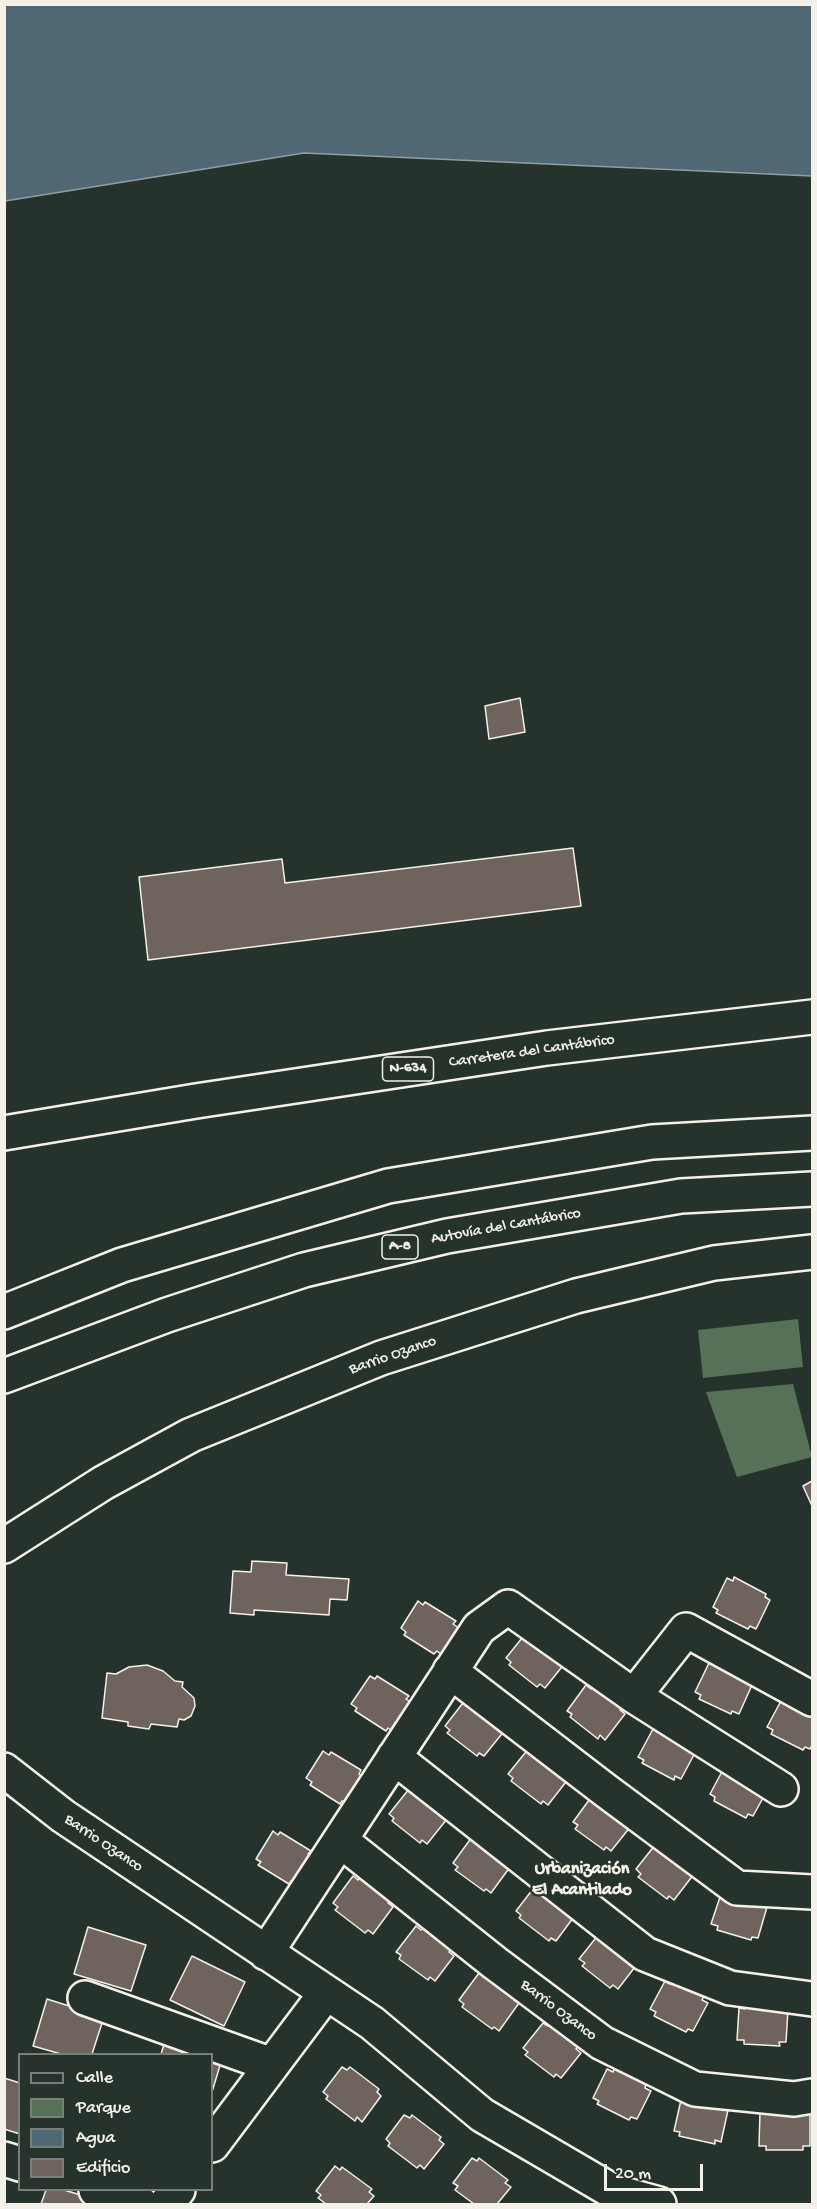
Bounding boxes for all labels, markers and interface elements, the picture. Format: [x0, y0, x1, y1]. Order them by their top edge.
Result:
street label: Carretera del Cantábrico [448, 1031, 616, 1073]
road number: N-634 [382, 1057, 434, 1081]
street label: Autovía del Cantábrico [430, 1204, 582, 1250]
road number: A-8 [382, 1235, 418, 1259]
street label: Barrio Ozanco [347, 1332, 439, 1380]
street label: Barrio Ozanco [60, 1811, 146, 1877]
district label: Urbanización El Acantilado [532, 1859, 632, 1902]
street label: Barrio Ozanco [516, 1976, 600, 2046]
legend [18, 2053, 213, 2191]
text: Calle [76, 2068, 113, 2089]
text: Parque [76, 2098, 131, 2119]
text: Agua [76, 2128, 115, 2149]
scale bar [607, 2152, 706, 2190]
text: Edificio [76, 2158, 130, 2179]
text: 20 m [615, 2164, 651, 2185]

